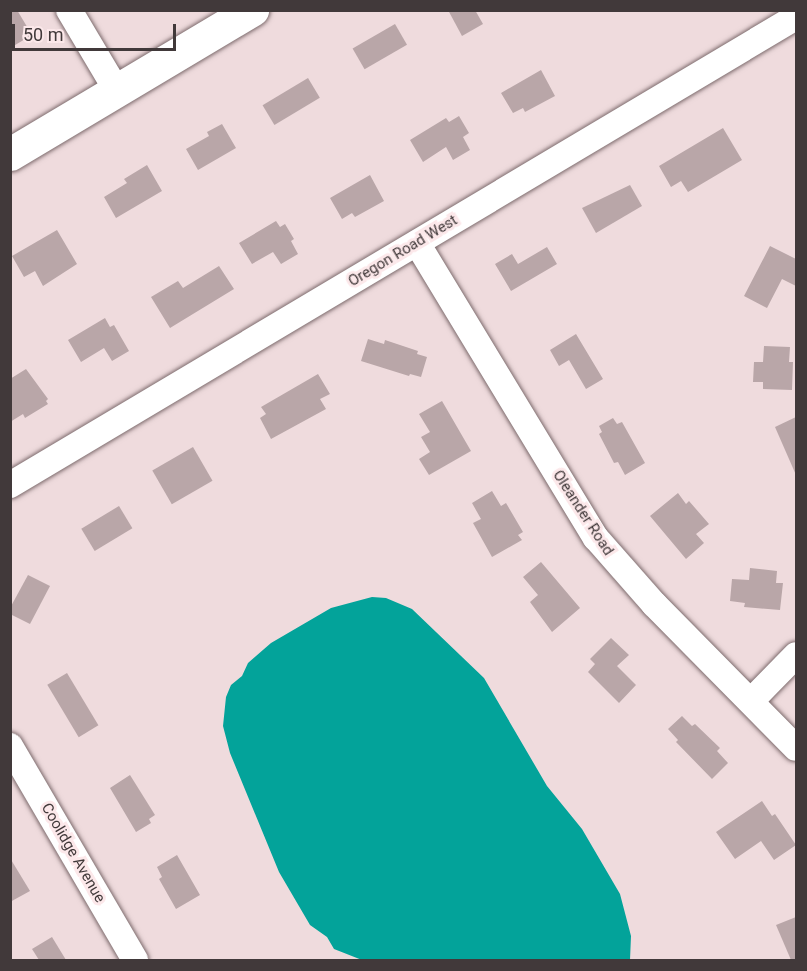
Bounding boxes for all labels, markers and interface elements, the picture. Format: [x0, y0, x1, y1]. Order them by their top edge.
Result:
scale bar [15, 12, 178, 50]
text: 50 m [23, 24, 63, 45]
street label: Oregon Road West [345, 211, 461, 291]
street label: Oleander Road [549, 467, 617, 559]
street label: Coolidge Avenue [37, 800, 109, 906]

